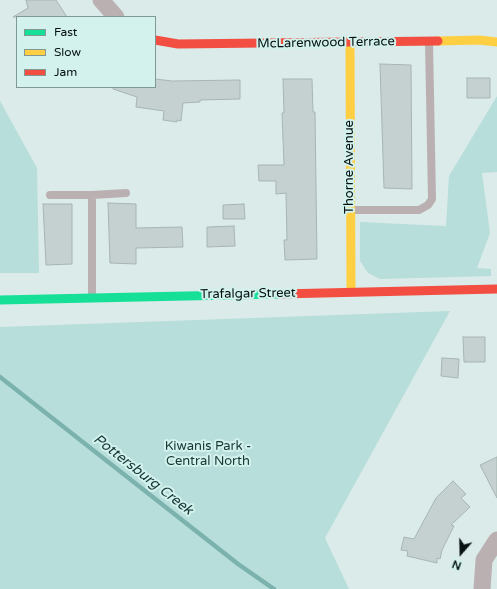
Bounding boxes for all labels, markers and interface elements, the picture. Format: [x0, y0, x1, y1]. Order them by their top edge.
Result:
legend [16, 16, 156, 88]
text: Fast [54, 25, 77, 39]
street label: McLarenwood Terrace [257, 34, 395, 52]
text: Slow [54, 45, 81, 59]
text: Jam [54, 65, 77, 79]
street label: Thorne Avenue [342, 120, 358, 214]
street label: Trafalgar Street [200, 285, 296, 303]
water label: Pottersburg Creek [90, 431, 196, 519]
park label: Kiwanis Park - Central North [165, 439, 251, 470]
north arrow [441, 533, 481, 573]
text: N [450, 557, 463, 572]

